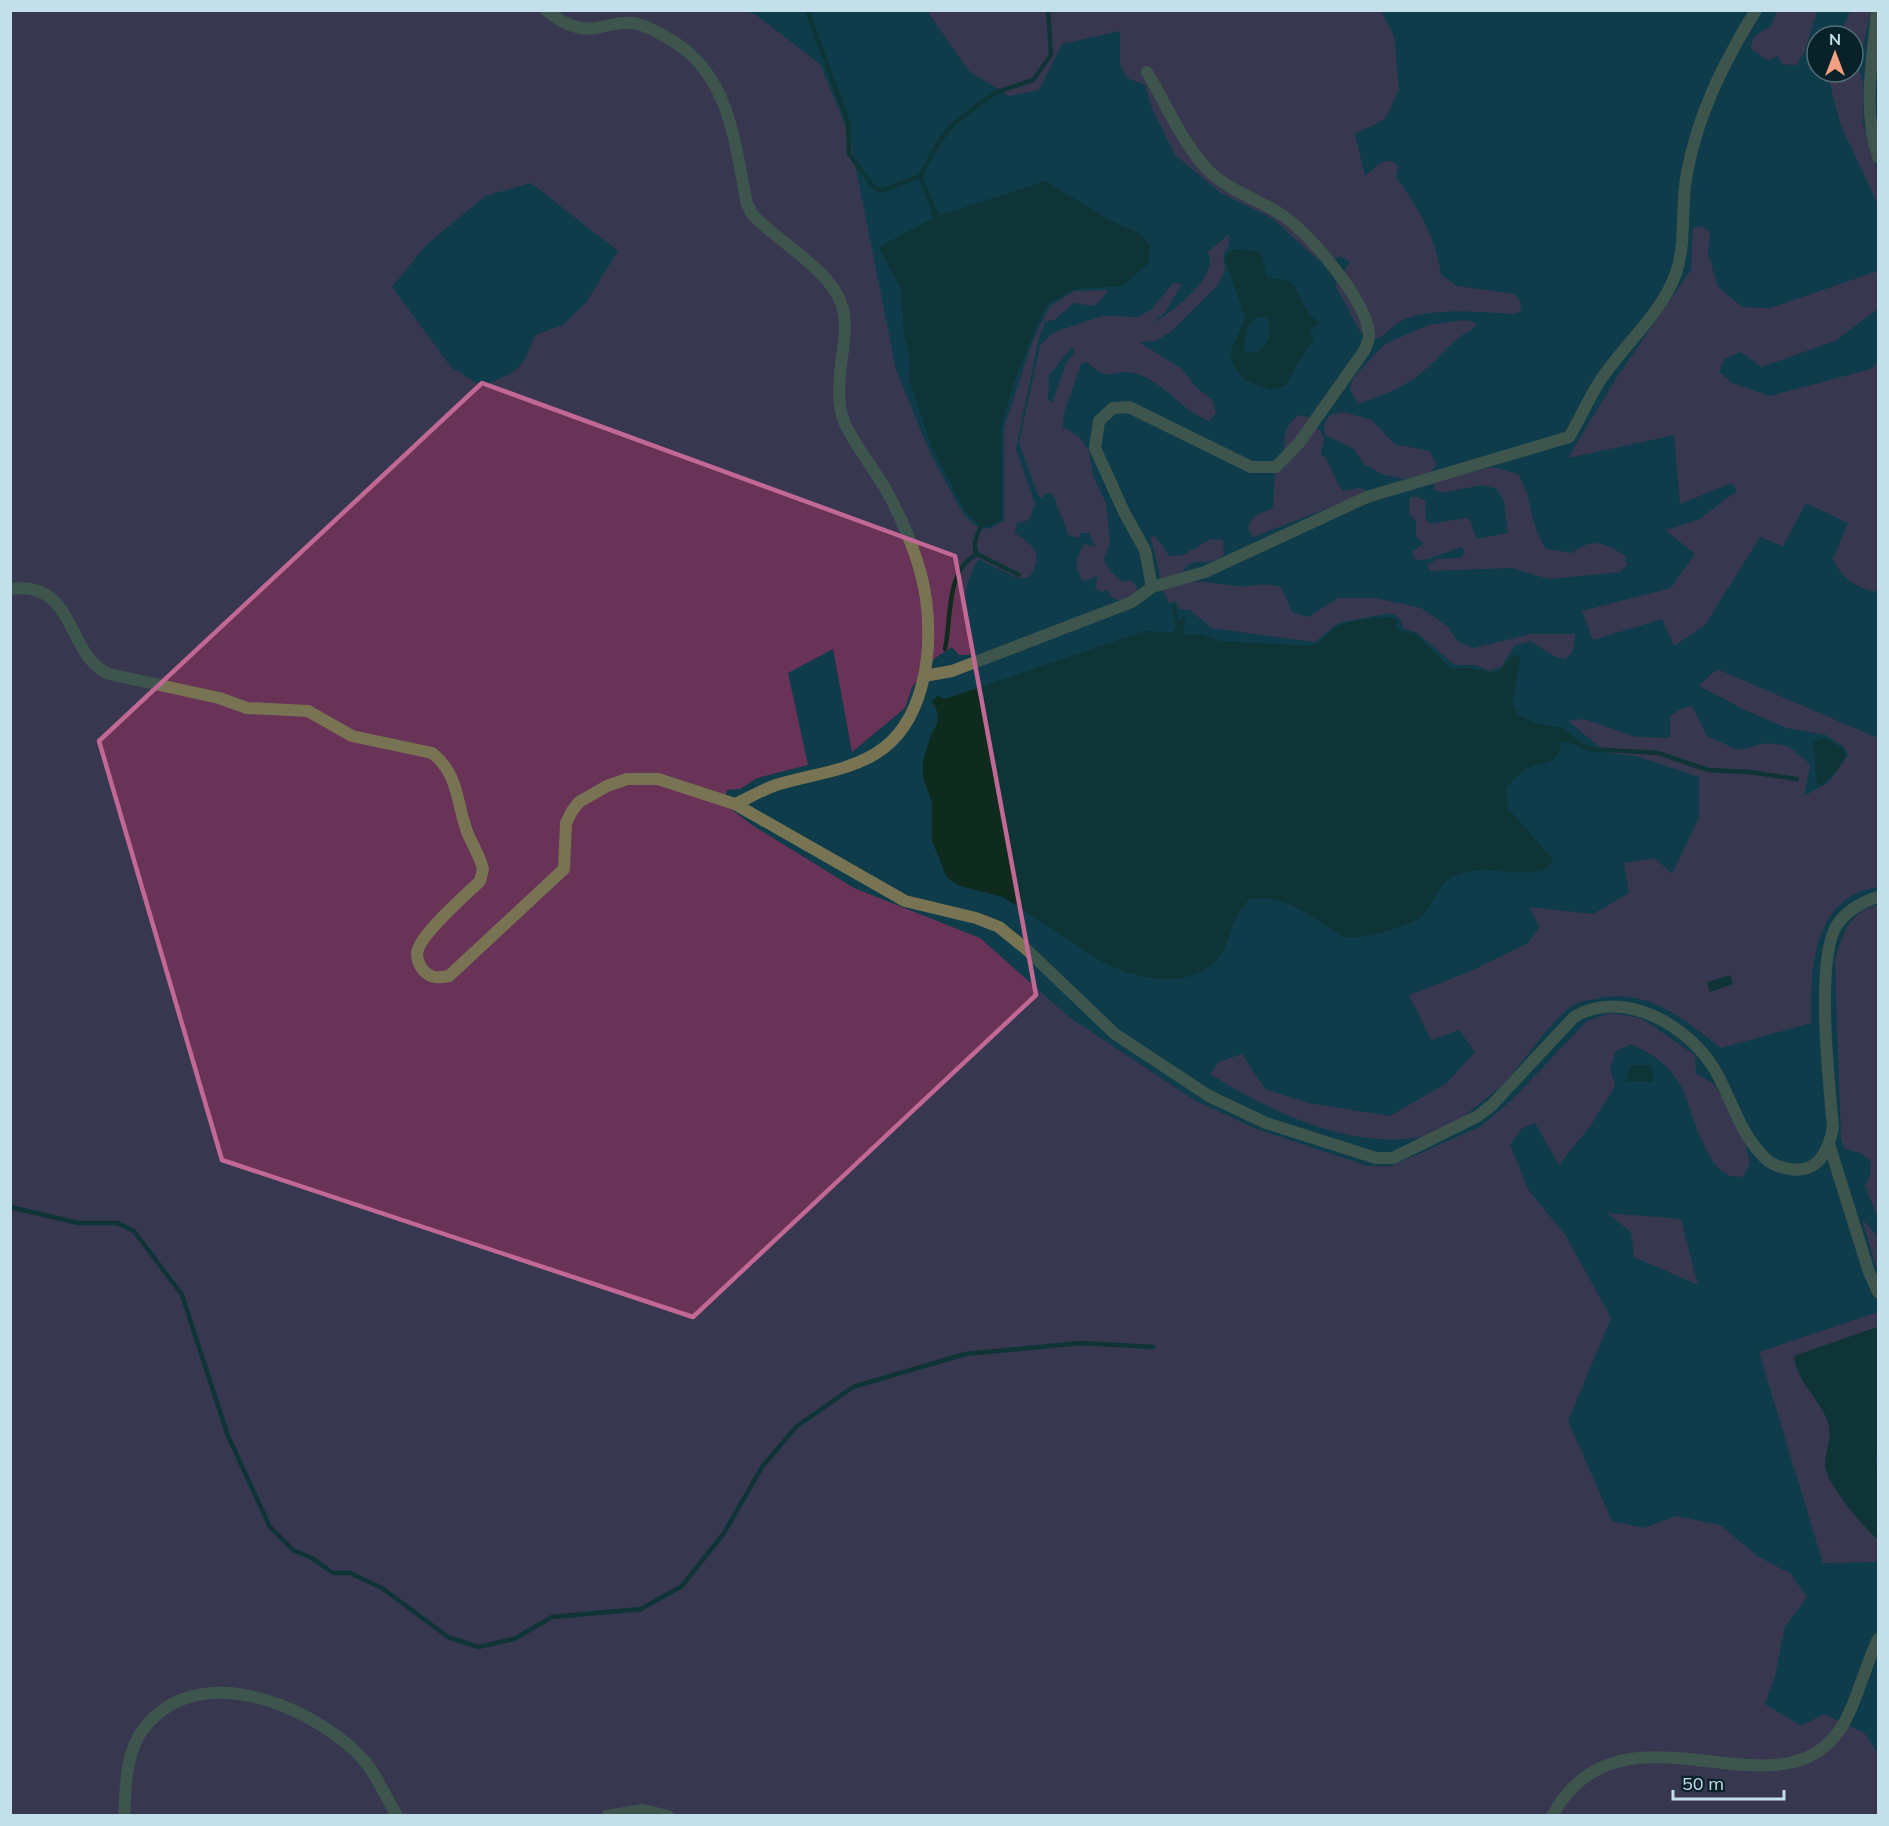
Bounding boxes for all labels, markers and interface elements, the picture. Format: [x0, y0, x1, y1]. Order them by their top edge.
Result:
north arrow [1805, 24, 1865, 84]
text: N [1829, 29, 1841, 49]
scale bar [1673, 1763, 1784, 1801]
text: 50 m [1682, 1772, 1724, 1795]

